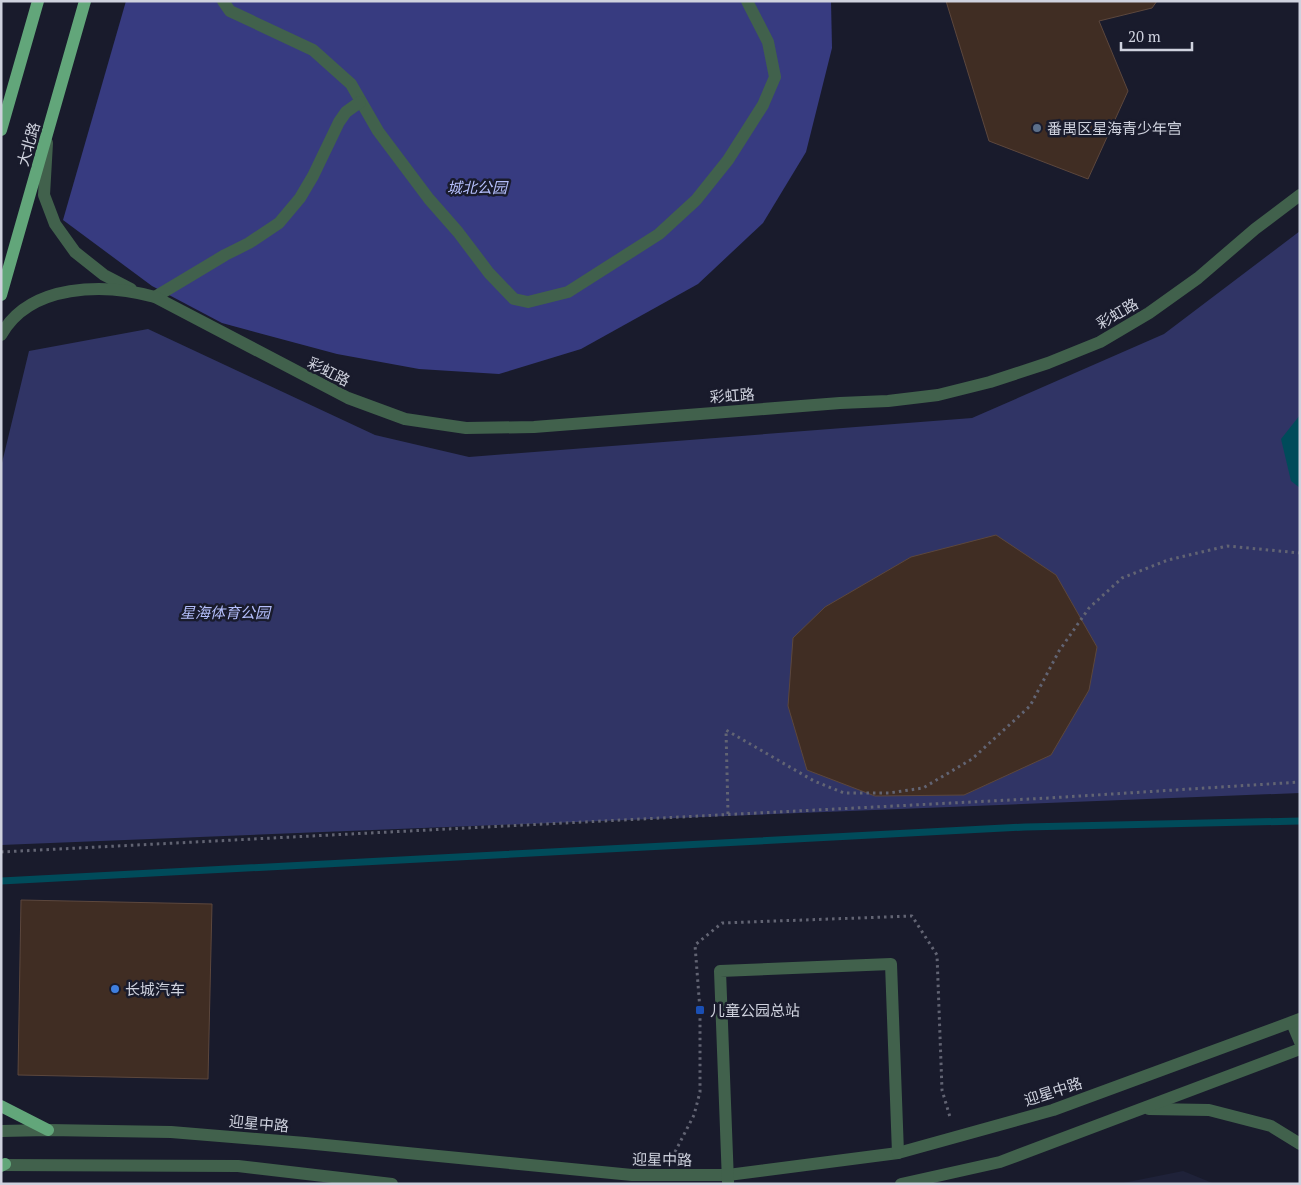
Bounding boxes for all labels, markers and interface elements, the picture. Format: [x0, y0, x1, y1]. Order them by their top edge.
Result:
scale bar [1121, 20, 1192, 52]
text: 20 m [1128, 26, 1161, 46]
place label: 番禺区星海青少年宫 [1047, 118, 1182, 138]
street label: 大北路 [12, 120, 44, 168]
marker: 番禺区星海青少年宫 [1031, 122, 1043, 134]
park label: 城北公园 [447, 177, 509, 197]
street label: 彩虹路 [1093, 293, 1141, 333]
street label: 彩虹路 [304, 352, 354, 390]
street label: 彩虹路 [709, 383, 755, 407]
park label: 星海体育公园 [180, 602, 272, 622]
place label: 长城汽车 [125, 979, 185, 999]
marker: 长城汽车 [109, 983, 121, 995]
place label: 儿童公园总站 [710, 1000, 800, 1020]
marker: 儿童公园总站 [694, 1004, 706, 1016]
street label: 迎星中路 [1021, 1072, 1085, 1110]
street label: 迎星中路 [228, 1110, 290, 1136]
street label: 迎星中路 [632, 1148, 692, 1170]

